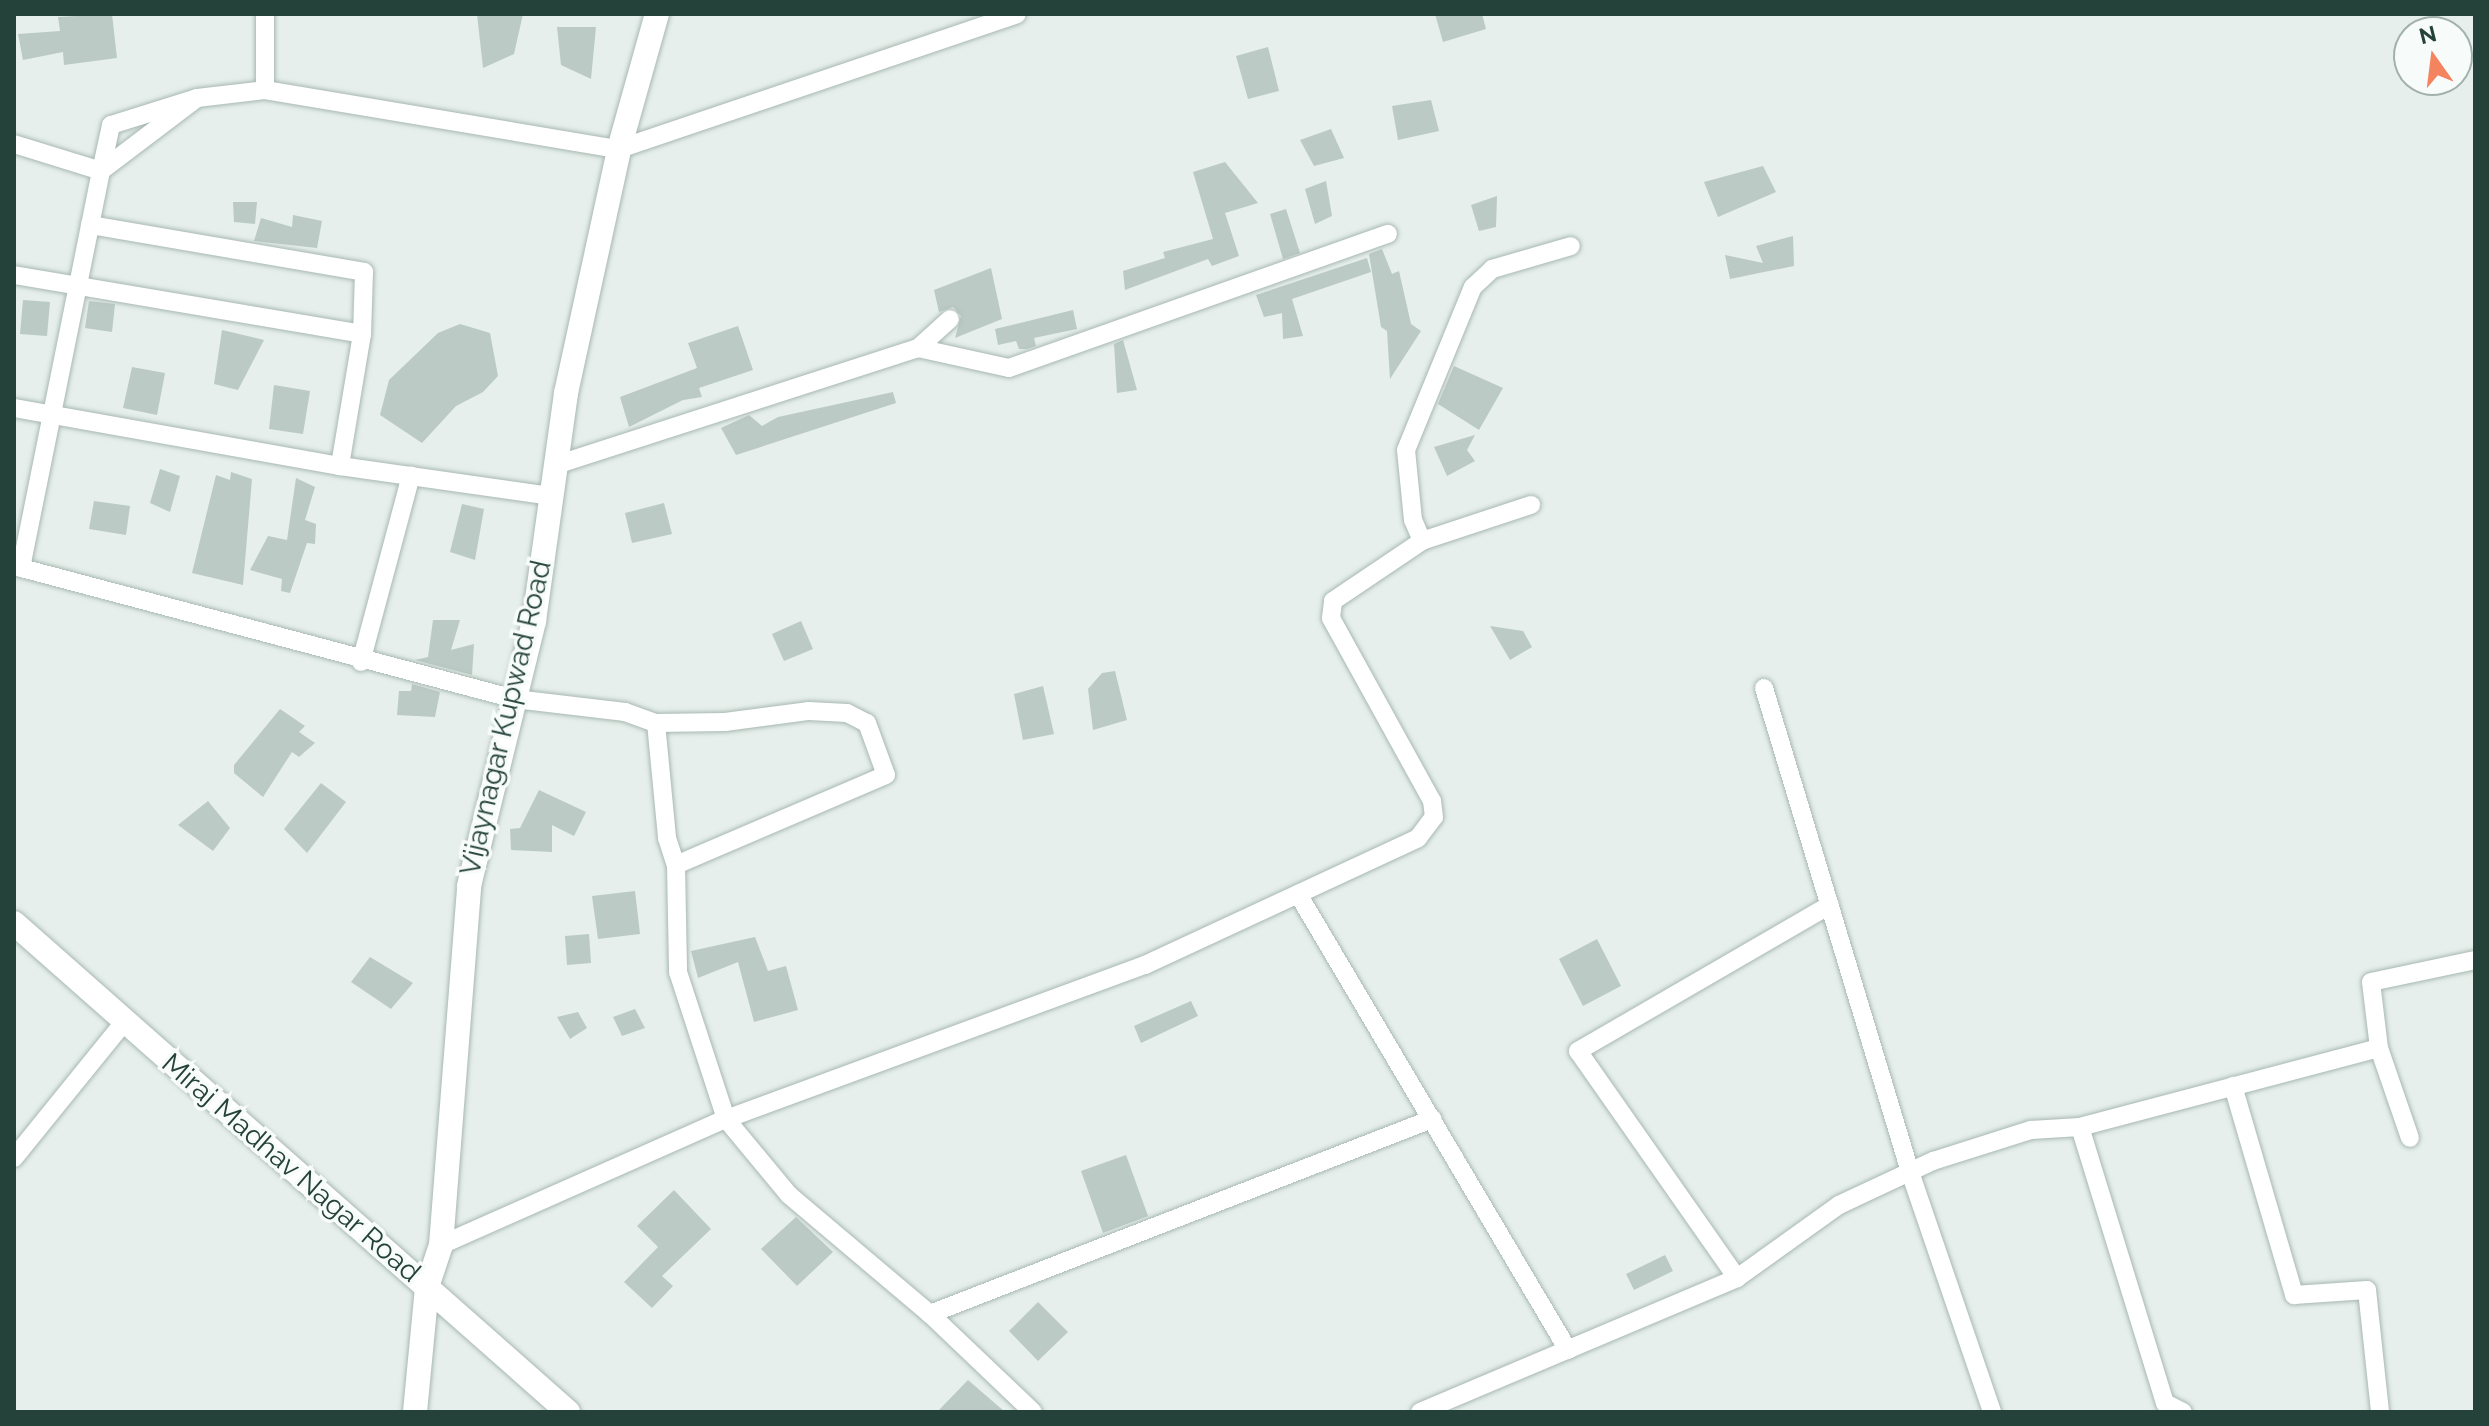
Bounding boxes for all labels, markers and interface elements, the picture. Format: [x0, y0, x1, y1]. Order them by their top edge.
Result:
north arrow [2393, 16, 2473, 96]
text: N [2416, 20, 2439, 49]
street label: Vijaynagar Kupwad Road [453, 557, 559, 879]
street label: Miraj Madhav Nagar Road [154, 1046, 428, 1290]

